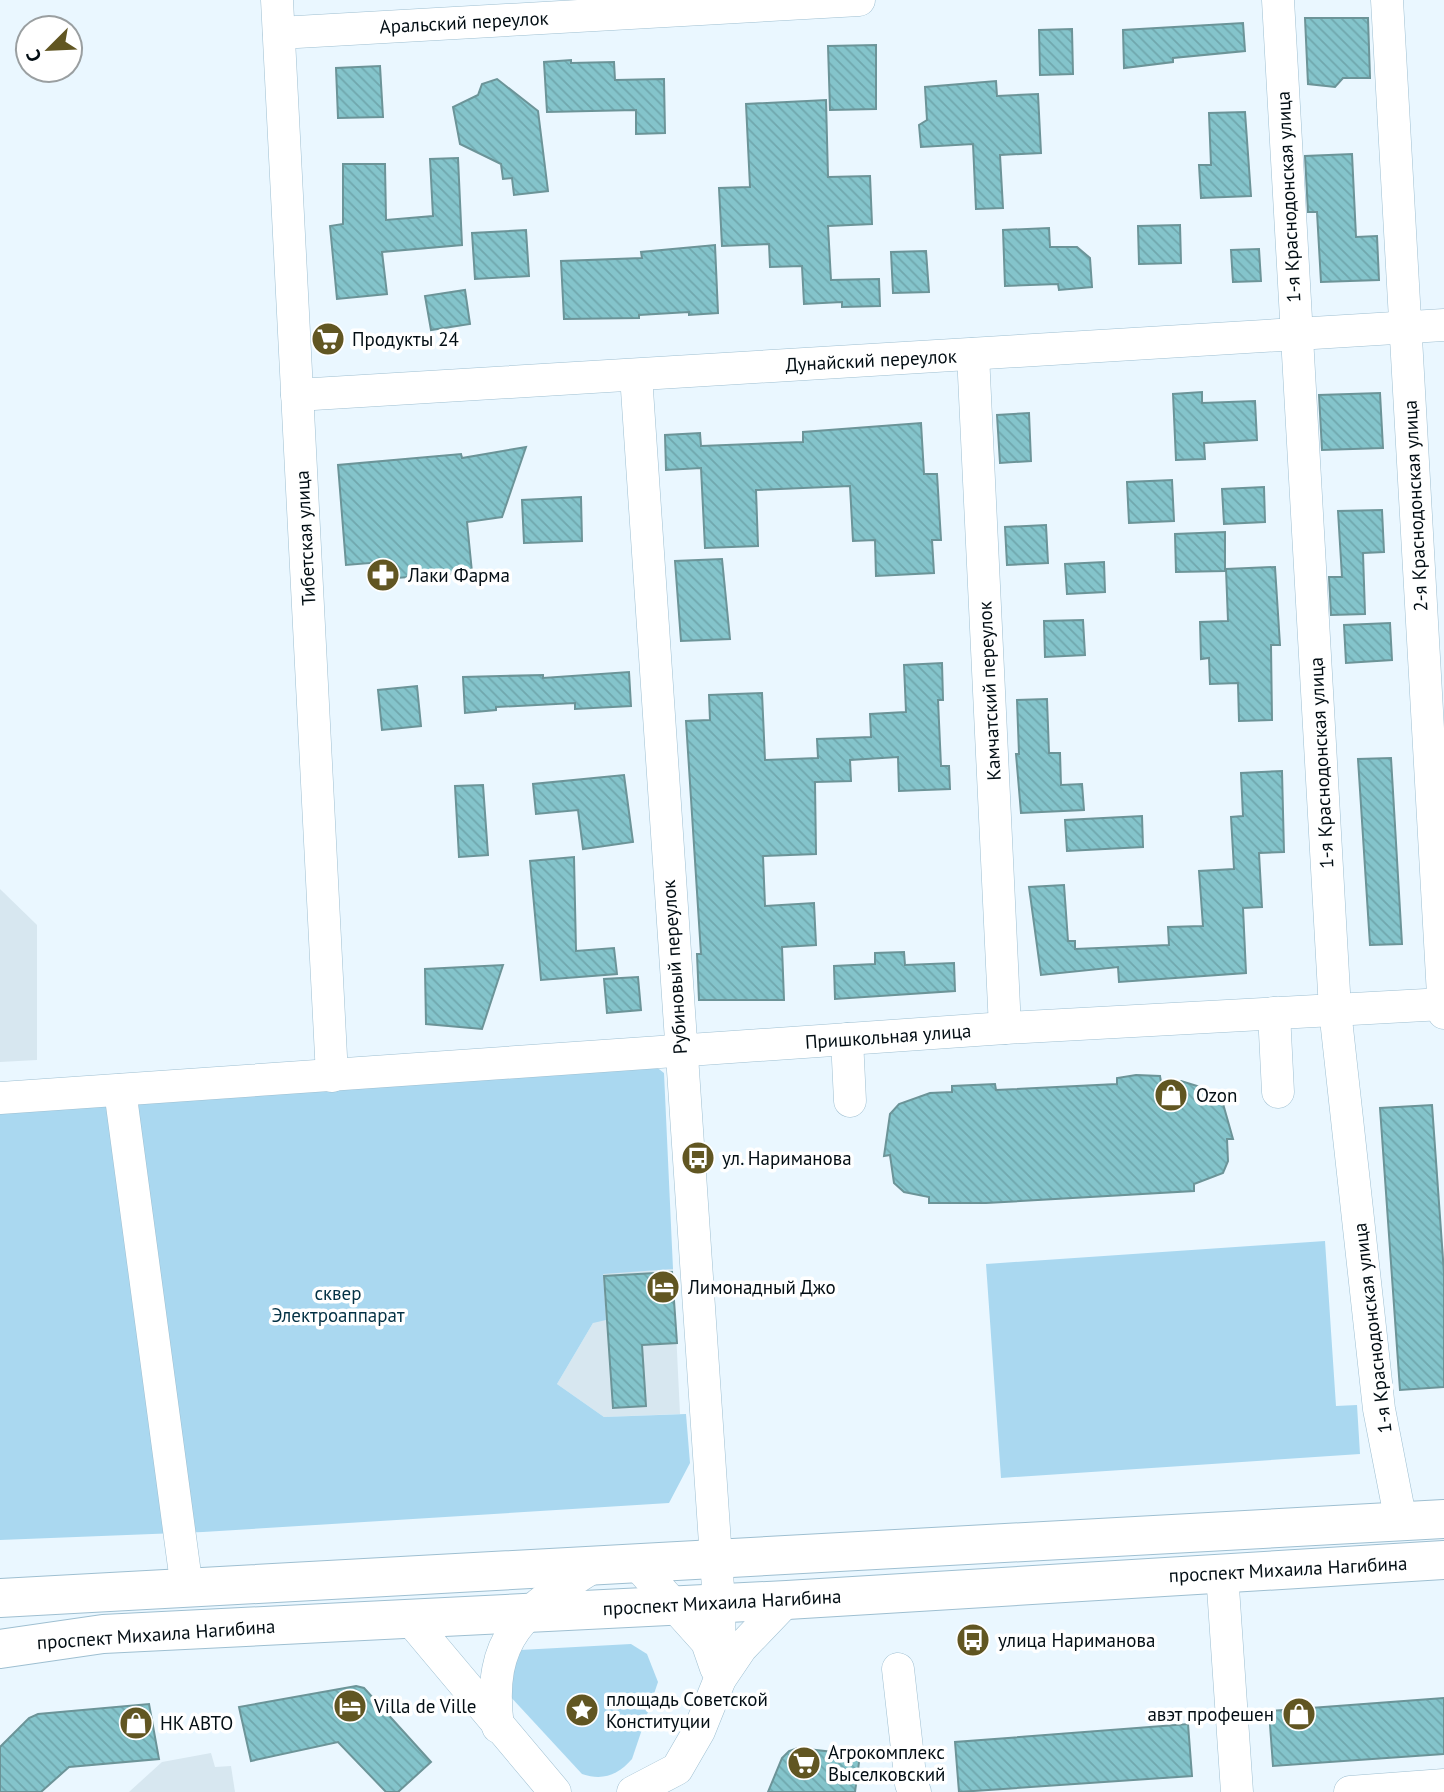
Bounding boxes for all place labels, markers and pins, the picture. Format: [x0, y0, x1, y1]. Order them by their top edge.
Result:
supermarket icon: Продукты 24 [309, 320, 347, 358]
place label: Продукты 24 [352, 327, 459, 351]
pharmacy icon: Лаки Фарма [364, 556, 402, 594]
place label: Лаки Фарма [407, 563, 510, 587]
shop icon: Ozon [1152, 1076, 1190, 1114]
place label: Ozon [1196, 1083, 1237, 1107]
bus stop icon: ул. Нариманова [679, 1139, 717, 1177]
place label: ул. Нариманова [722, 1146, 852, 1170]
hotel icon: Лимонадный Джо [644, 1268, 682, 1306]
place label: Лимонадный Джо [687, 1275, 836, 1299]
bus stop icon: улица Нариманова [954, 1621, 992, 1659]
place label: улица Нариманова [998, 1628, 1155, 1652]
hotel icon: Villa de Ville [331, 1687, 369, 1725]
place label: площадь Советской Конституции [606, 1687, 768, 1733]
place icon: площадь Советской Конституции [563, 1691, 601, 1729]
place label: Villa de Ville [373, 1694, 477, 1718]
shop icon: авэт профешен [1280, 1695, 1318, 1733]
place label: авэт профешен [1147, 1702, 1274, 1726]
shop icon: НК АВТО [117, 1704, 155, 1742]
place label: НК АВТО [160, 1711, 233, 1735]
place label: Агрокомплекс Выселковский [828, 1740, 946, 1786]
supermarket icon: Агрокомплекс Выселковский [785, 1744, 823, 1782]

